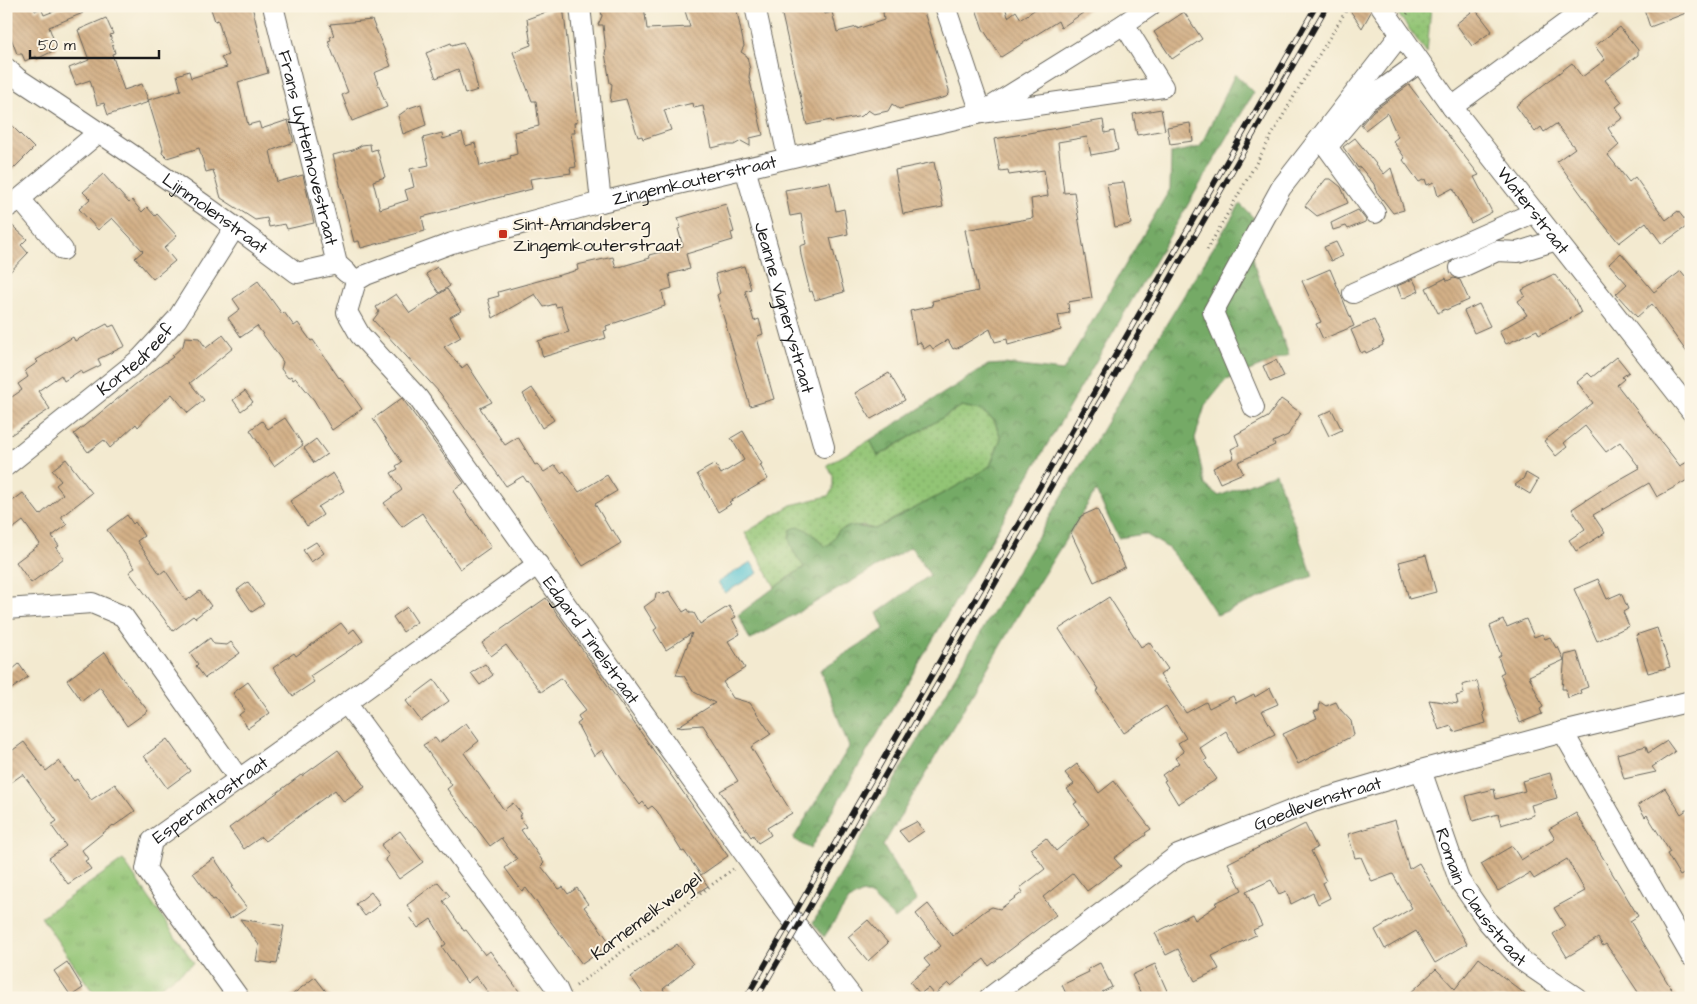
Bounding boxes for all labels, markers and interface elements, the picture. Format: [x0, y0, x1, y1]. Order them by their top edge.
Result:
scale bar [30, 28, 159, 60]
text: 50 m [38, 35, 76, 56]
street label: Frans Uyttenhovestraat [271, 48, 344, 249]
street label: Zingemkouterstraat [610, 149, 780, 212]
street label: Waterstraat [1491, 162, 1576, 260]
street label: Lijnmolenstraat [157, 167, 274, 261]
place label: Sint-Amandsberg Zingemkouterstraat [513, 212, 682, 259]
street label: Jeanne Vignerystraat [748, 219, 820, 397]
marker: Sint-Amandsberg Zingemkouterstraat [497, 228, 509, 240]
street label: Kortedreef [92, 317, 180, 402]
street label: Edgard Tinelstraat [536, 571, 646, 710]
street label: Esperantostraat [147, 750, 274, 850]
street label: Goedlevenstraat [1250, 770, 1386, 837]
street label: Romain Clausstraat [1429, 825, 1532, 974]
street label: Karnemelkwegel [586, 866, 707, 967]

